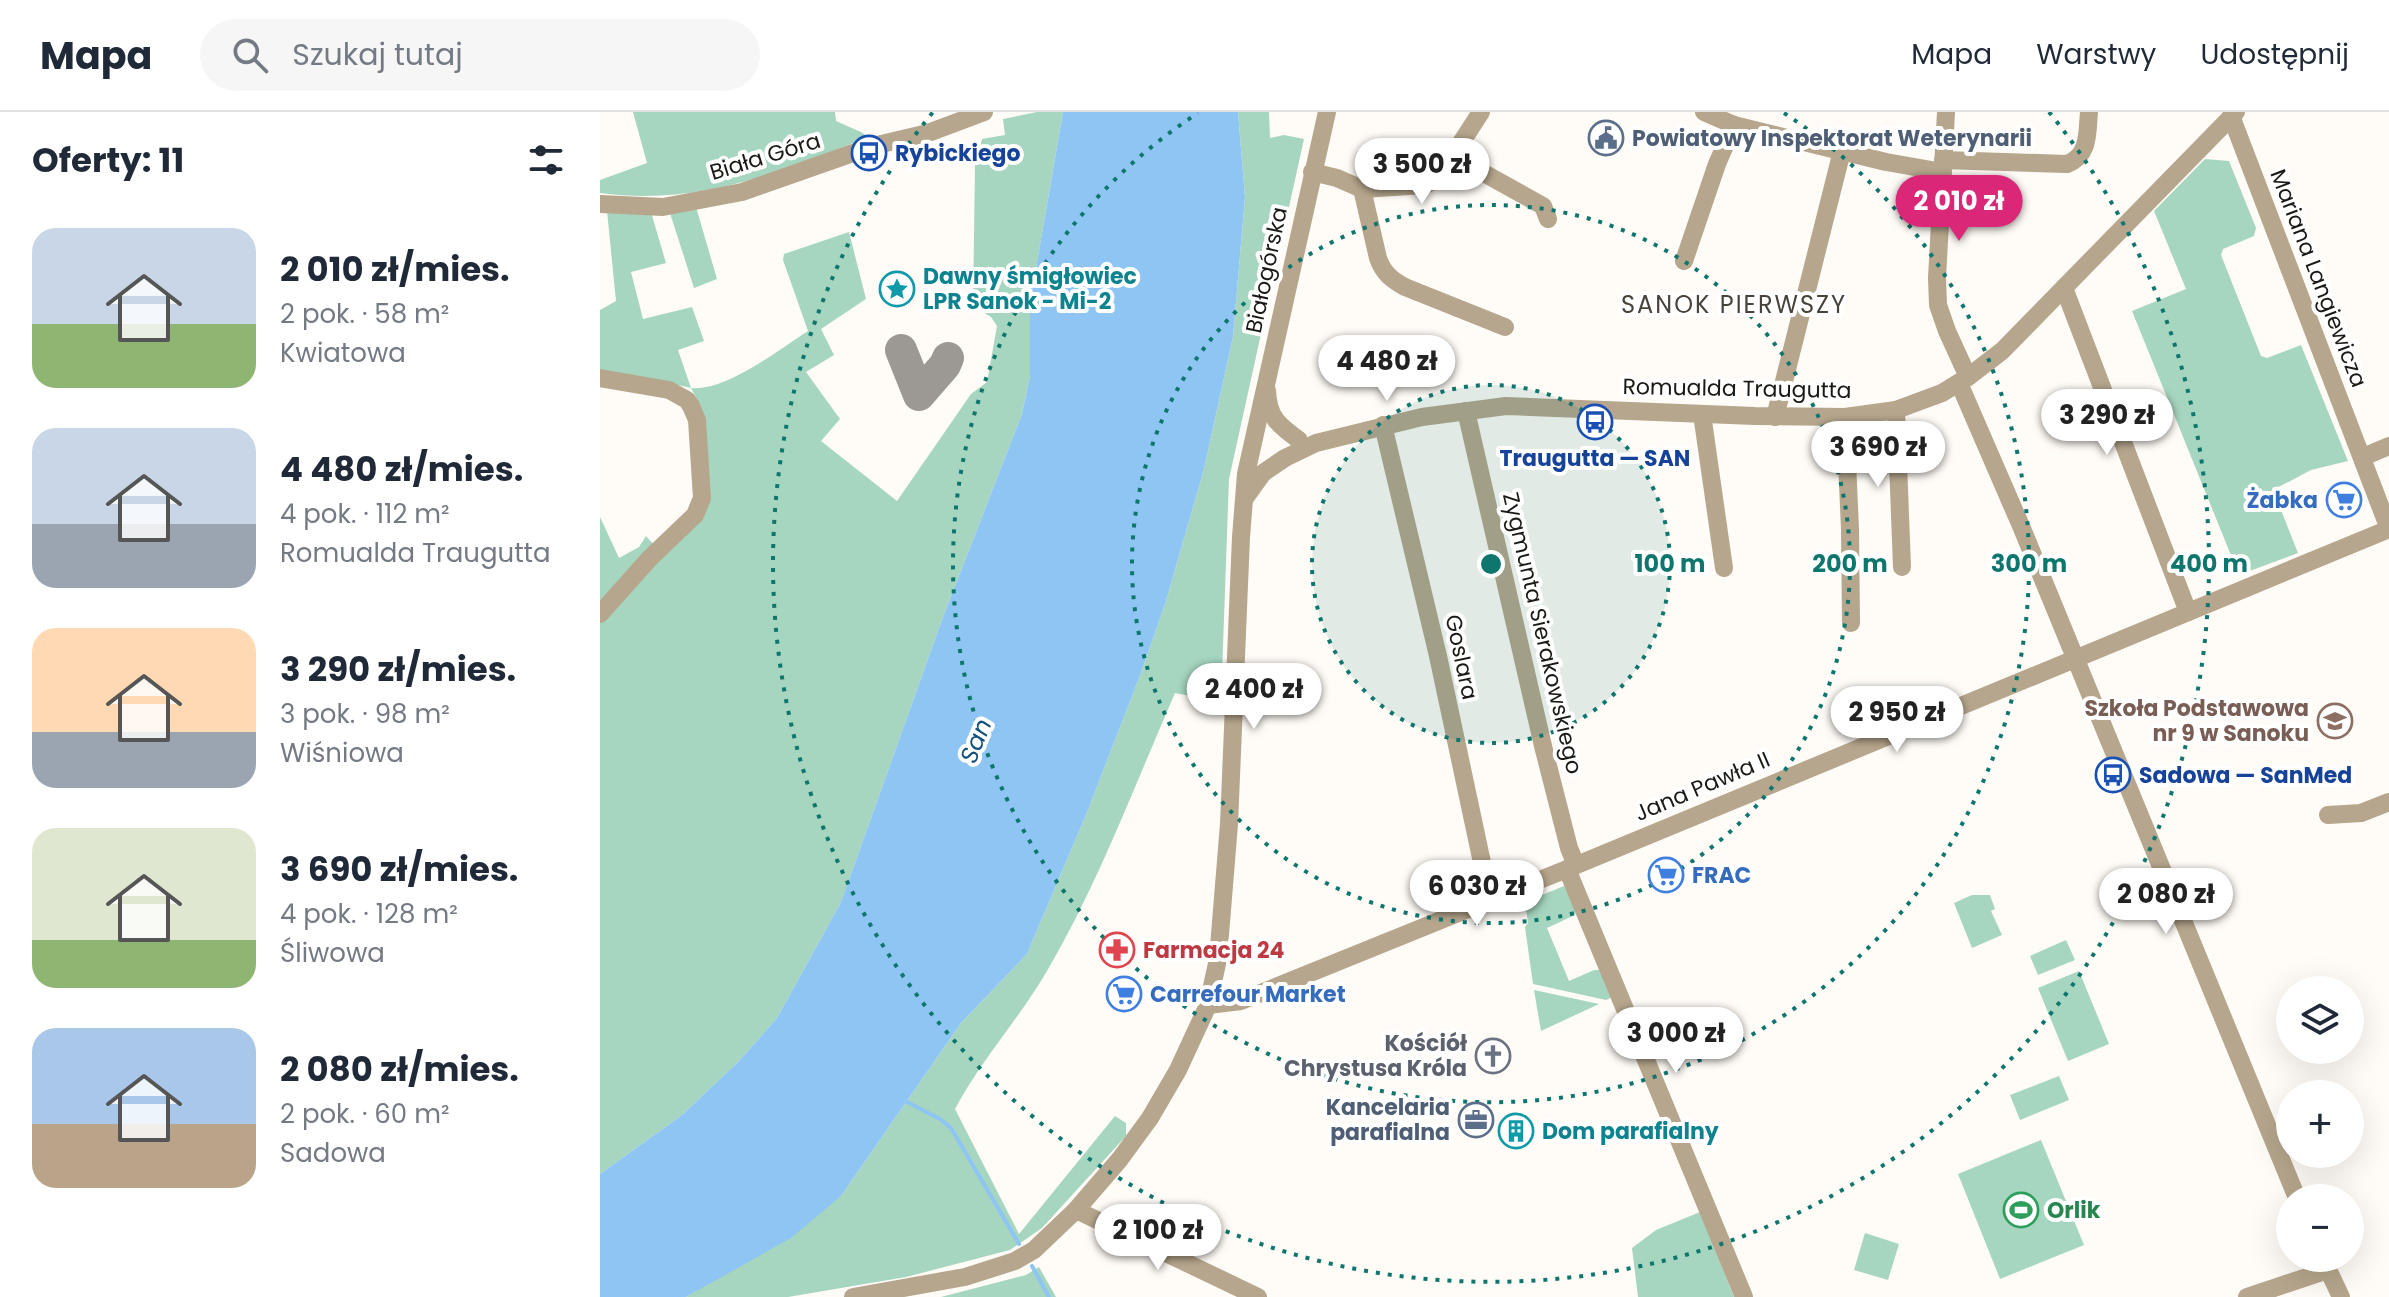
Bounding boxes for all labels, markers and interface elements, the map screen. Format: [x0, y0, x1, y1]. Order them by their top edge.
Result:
search box [200, 19, 760, 91]
text: Mapa [40, 29, 152, 82]
icon: search [228, 33, 272, 77]
text: Szukaj tutaj [292, 33, 463, 76]
text: Mapa [1911, 35, 1992, 74]
text: Warstwy [2036, 35, 2156, 74]
text: Udostępnij [2200, 35, 2349, 74]
public building icon: Powiatowy Inspektorat Weterynarii [1587, 119, 1625, 157]
place label: Powiatowy Inspektorat Weterynarii [1632, 123, 2032, 154]
street label: Biała Góra [706, 125, 824, 188]
bus stop icon: Rybickiego [850, 134, 888, 172]
text: Oferty: 11 [32, 136, 184, 184]
icon: filters [524, 138, 568, 182]
place label: Rybickiego [895, 138, 1021, 169]
pin: 3 500 zł [1339, 138, 1505, 206]
text: 3 500 zł [1373, 146, 1471, 182]
street label: Mariana Langiewicza [2263, 165, 2374, 392]
pin: 2 010 zł [1876, 175, 2042, 243]
text: 2 010 zł [1914, 183, 2004, 219]
street label: Białogórska [1238, 204, 1295, 336]
text: 2 010 zł/mies. [280, 245, 510, 293]
icon: home [96, 260, 192, 356]
place label: Dawny śmigłowiec LPR Sanok - Mi-2 [923, 261, 1137, 317]
place icon: Dawny śmigłowiec LPR Sanok - Mi-2 [878, 270, 916, 308]
district label: SANOK PIERWSZY [1621, 288, 1847, 321]
text: 2 pok. · 58 m² [280, 296, 449, 332]
text: Kwiatowa [280, 335, 406, 371]
pin: 4 480 zł [1304, 335, 1470, 403]
text: 4 480 zł [1336, 343, 1438, 379]
street label: Romualda Traugutta [1622, 371, 1852, 406]
pin: 3 290 zł [2024, 389, 2190, 457]
text: 3 290 zł [2059, 397, 2155, 433]
bus stop icon: Traugutta — SAN [1576, 403, 1614, 441]
pin: 3 690 zł [1795, 421, 1961, 489]
text: 3 690 zł [1829, 429, 1927, 465]
place label: Traugutta — SAN [1500, 443, 1690, 474]
text: 4 480 zł/mies. [280, 445, 523, 493]
icon: home [96, 460, 192, 556]
supermarket icon: Żabka [2325, 481, 2363, 519]
place label: Żabka [2246, 485, 2318, 516]
street label: Zygmunta Sierakowskiego [1495, 489, 1590, 777]
text: 4 pok. · 112 m² [280, 496, 450, 532]
text: Romualda Traugutta [280, 535, 551, 571]
text: 100 m [1635, 547, 1705, 580]
text: 200 m [1812, 547, 1888, 580]
text: 300 m [1991, 547, 2067, 580]
text: 400 m [2170, 547, 2248, 580]
centre of rings [1477, 550, 1505, 578]
street label: Goslara [1437, 612, 1486, 702]
text: 3 290 zł/mies. [280, 645, 516, 693]
icon: home [96, 660, 192, 756]
pin: 2 400 zł [1171, 663, 1337, 731]
text: 2 400 zł [1205, 671, 1303, 707]
pin: 2 950 zł [1814, 686, 1980, 754]
place label: Szkoła Podstawowa nr 9 w Sanoku [2084, 693, 2309, 749]
text: 2 950 zł [1849, 694, 1945, 730]
text: 3 pok. · 98 m² [280, 696, 450, 732]
school or university icon: Szkoła Podstawowa nr 9 w Sanoku [2316, 702, 2354, 740]
water label: San [952, 714, 999, 768]
text: Wiśniowa [280, 735, 404, 771]
street label: Jana Pawła II [1630, 744, 1775, 829]
bus stop icon: Sadowa — SanMed [2094, 756, 2132, 794]
place label: Sadowa — SanMed [2139, 760, 2352, 791]
text: 3 690 zł/mies. [280, 845, 518, 893]
supermarket icon: FRAC [1647, 856, 1685, 894]
icon: home [96, 860, 192, 956]
pin: 6 030 zł [1394, 860, 1560, 928]
place label: FRAC [1692, 860, 1751, 891]
text: 6 030 zł [1428, 868, 1526, 904]
pin: 2 080 zł [2083, 868, 2249, 936]
text: 2 080 zł [2117, 876, 2215, 912]
text: 4 pok. · 128 m² [280, 896, 458, 932]
pharmacy icon: Farmacja 24 [1098, 931, 1136, 969]
text: Śliwowa [280, 935, 385, 971]
place label: Farmacja 24 [1143, 935, 1285, 966]
supermarket icon: Carrefour Market [1105, 975, 1143, 1013]
map controls [2276, 976, 2364, 1272]
button: layers [2276, 976, 2364, 1064]
place label: Carrefour Market [1150, 979, 1346, 1010]
pin: 3 000 zł [1593, 1007, 1759, 1075]
text: 3 000 zł [1627, 1015, 1725, 1051]
place label: Kościół Chrystusa Króla [1284, 1028, 1467, 1084]
church icon: Kościół Chrystusa Króla [1474, 1037, 1512, 1075]
text: 2 080 zł/mies. [280, 1045, 519, 1093]
icon: home [96, 1060, 192, 1156]
button: + [2276, 1080, 2364, 1168]
place label: Kancelaria parafialna [1326, 1092, 1450, 1148]
text: 2 pok. · 60 m² [280, 1096, 450, 1132]
office icon: Kancelaria parafialna [1457, 1101, 1495, 1139]
building icon: Dom parafialny [1497, 1112, 1535, 1150]
place label: Dom parafialny [1542, 1116, 1719, 1147]
text: Sadowa [280, 1135, 386, 1171]
button: − [2276, 1184, 2364, 1272]
sports icon: Orlik [2002, 1191, 2040, 1229]
place label: Orlik [2047, 1195, 2101, 1226]
pin: 2 100 zł [1075, 1204, 1241, 1272]
text: 2 100 zł [1113, 1212, 1203, 1248]

